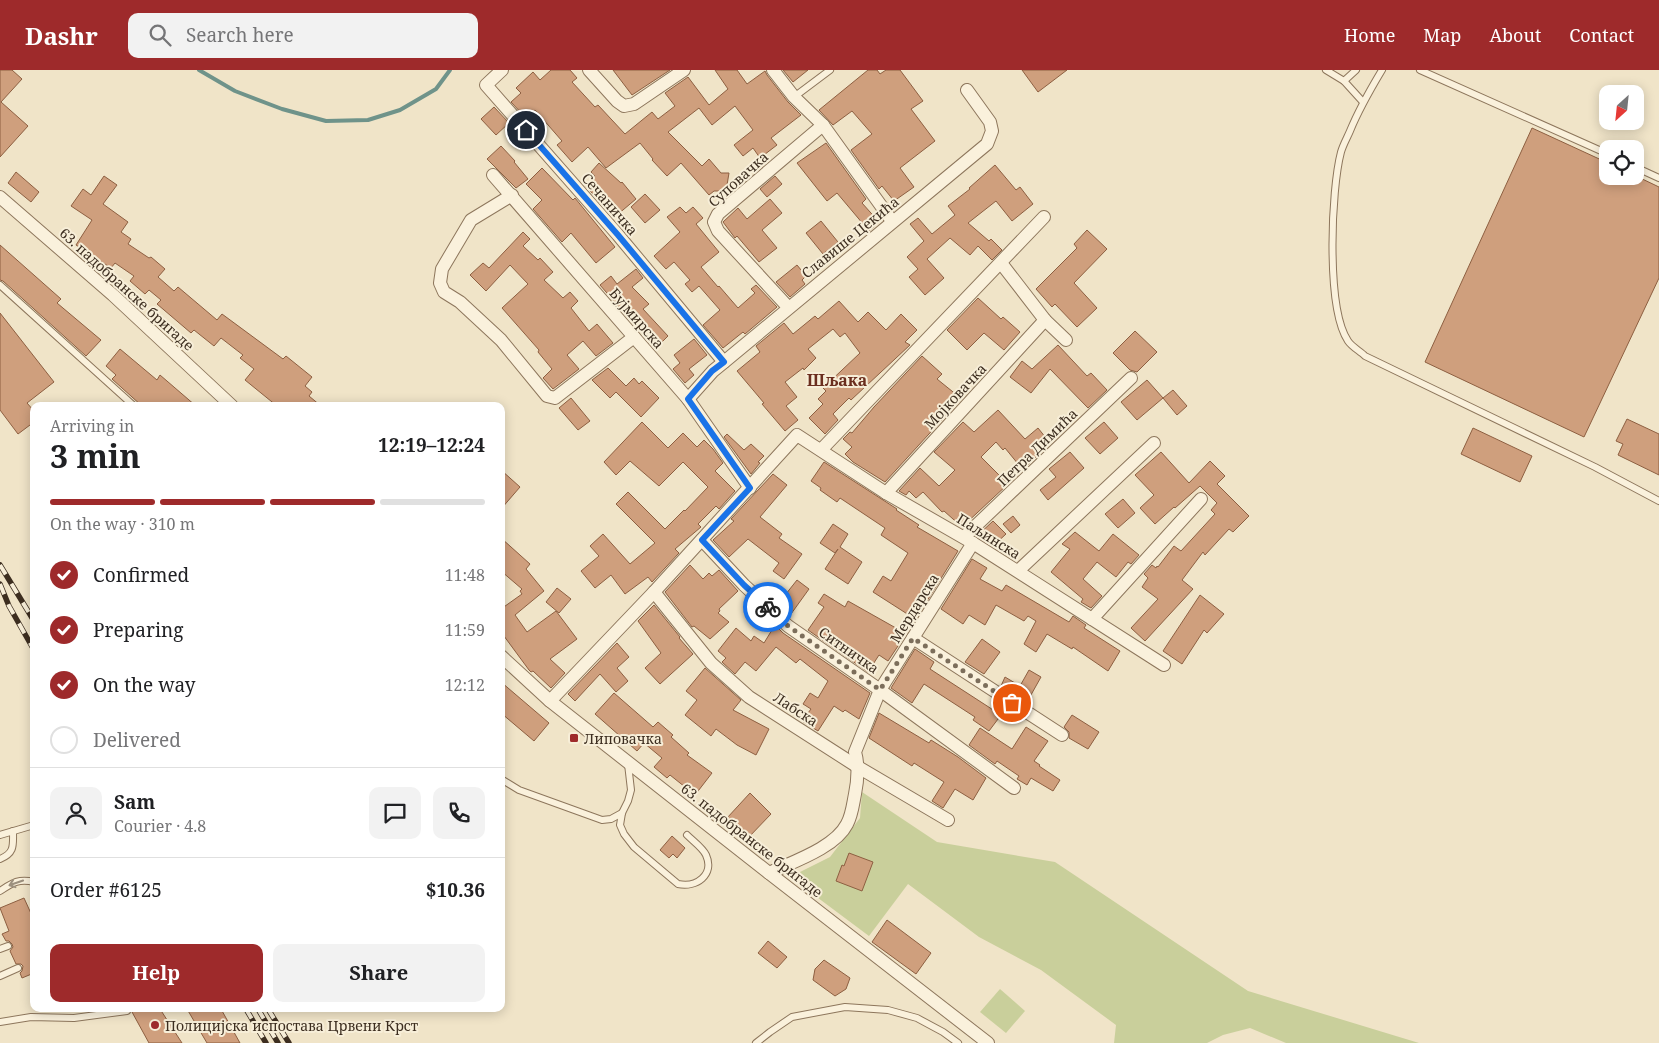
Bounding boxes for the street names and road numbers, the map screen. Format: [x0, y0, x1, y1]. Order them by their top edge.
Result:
street label: Суповачка [704, 147, 772, 211]
street label: Сечаничка [578, 169, 642, 239]
street label: Славише Цекића [797, 192, 903, 282]
street label: 63. падобранске бригаде [56, 223, 198, 355]
street label: Бујмирска [605, 284, 669, 352]
street label: Мојковачка [920, 359, 990, 433]
street label: Петра Димића [993, 404, 1081, 490]
street label: Паљинска [953, 509, 1025, 563]
street label: Мердарска [885, 570, 943, 646]
street label: Ситничка [815, 622, 883, 678]
street label: Лабска [770, 688, 822, 730]
street label: 63. падобранске бригаде [677, 779, 827, 901]

